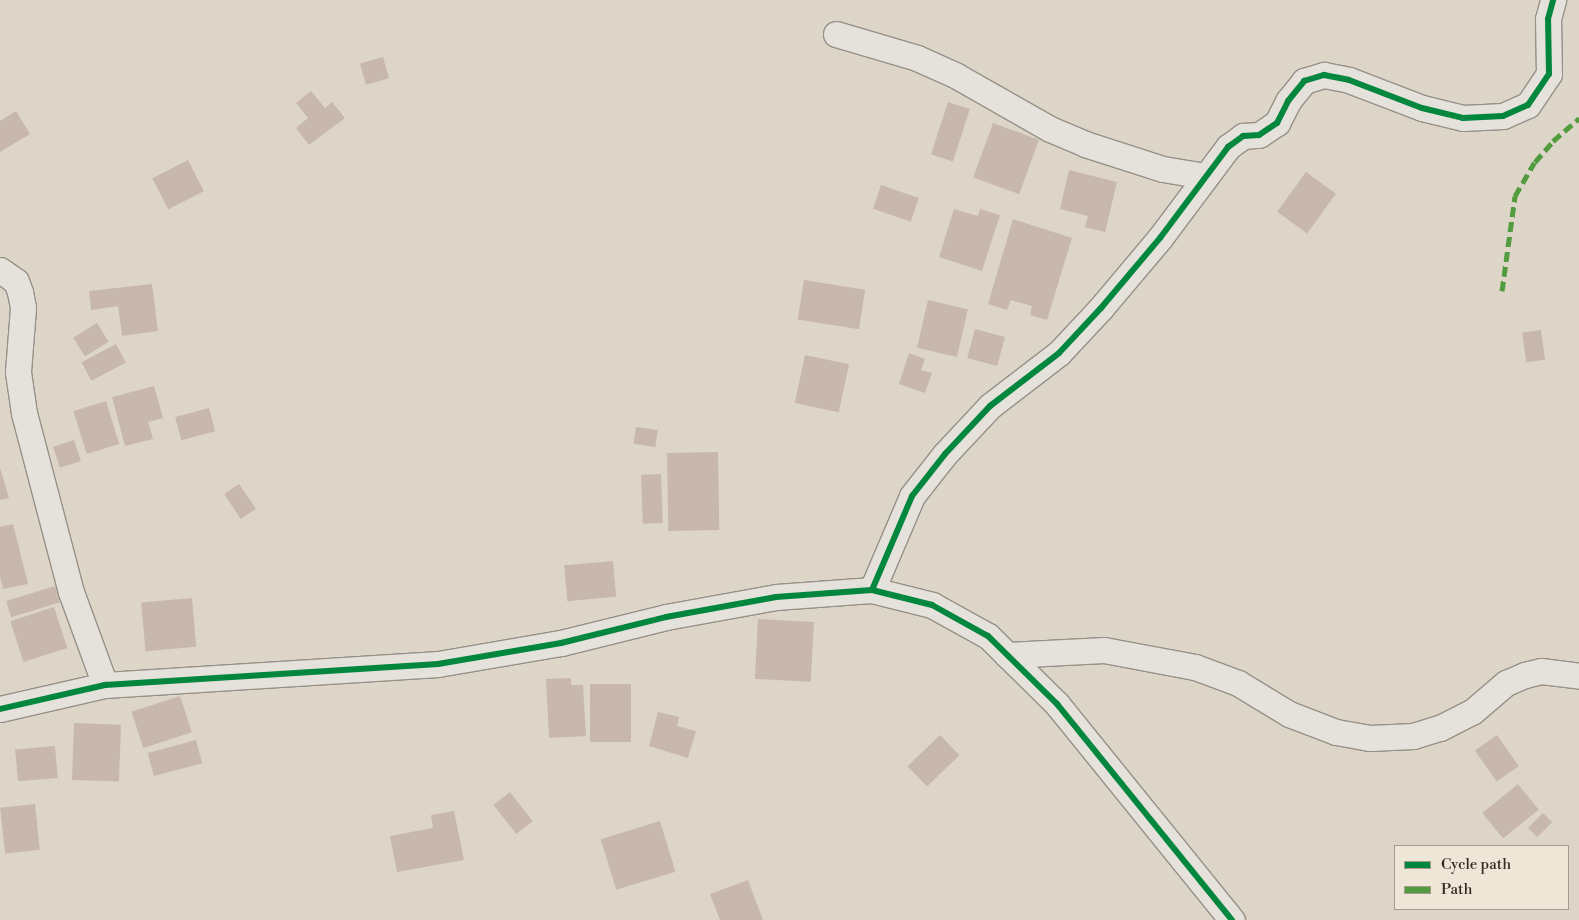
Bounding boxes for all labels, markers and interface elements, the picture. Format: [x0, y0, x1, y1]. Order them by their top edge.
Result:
legend [1394, 845, 1569, 910]
text: Cycle path [1441, 855, 1511, 874]
text: Path [1441, 880, 1473, 899]

